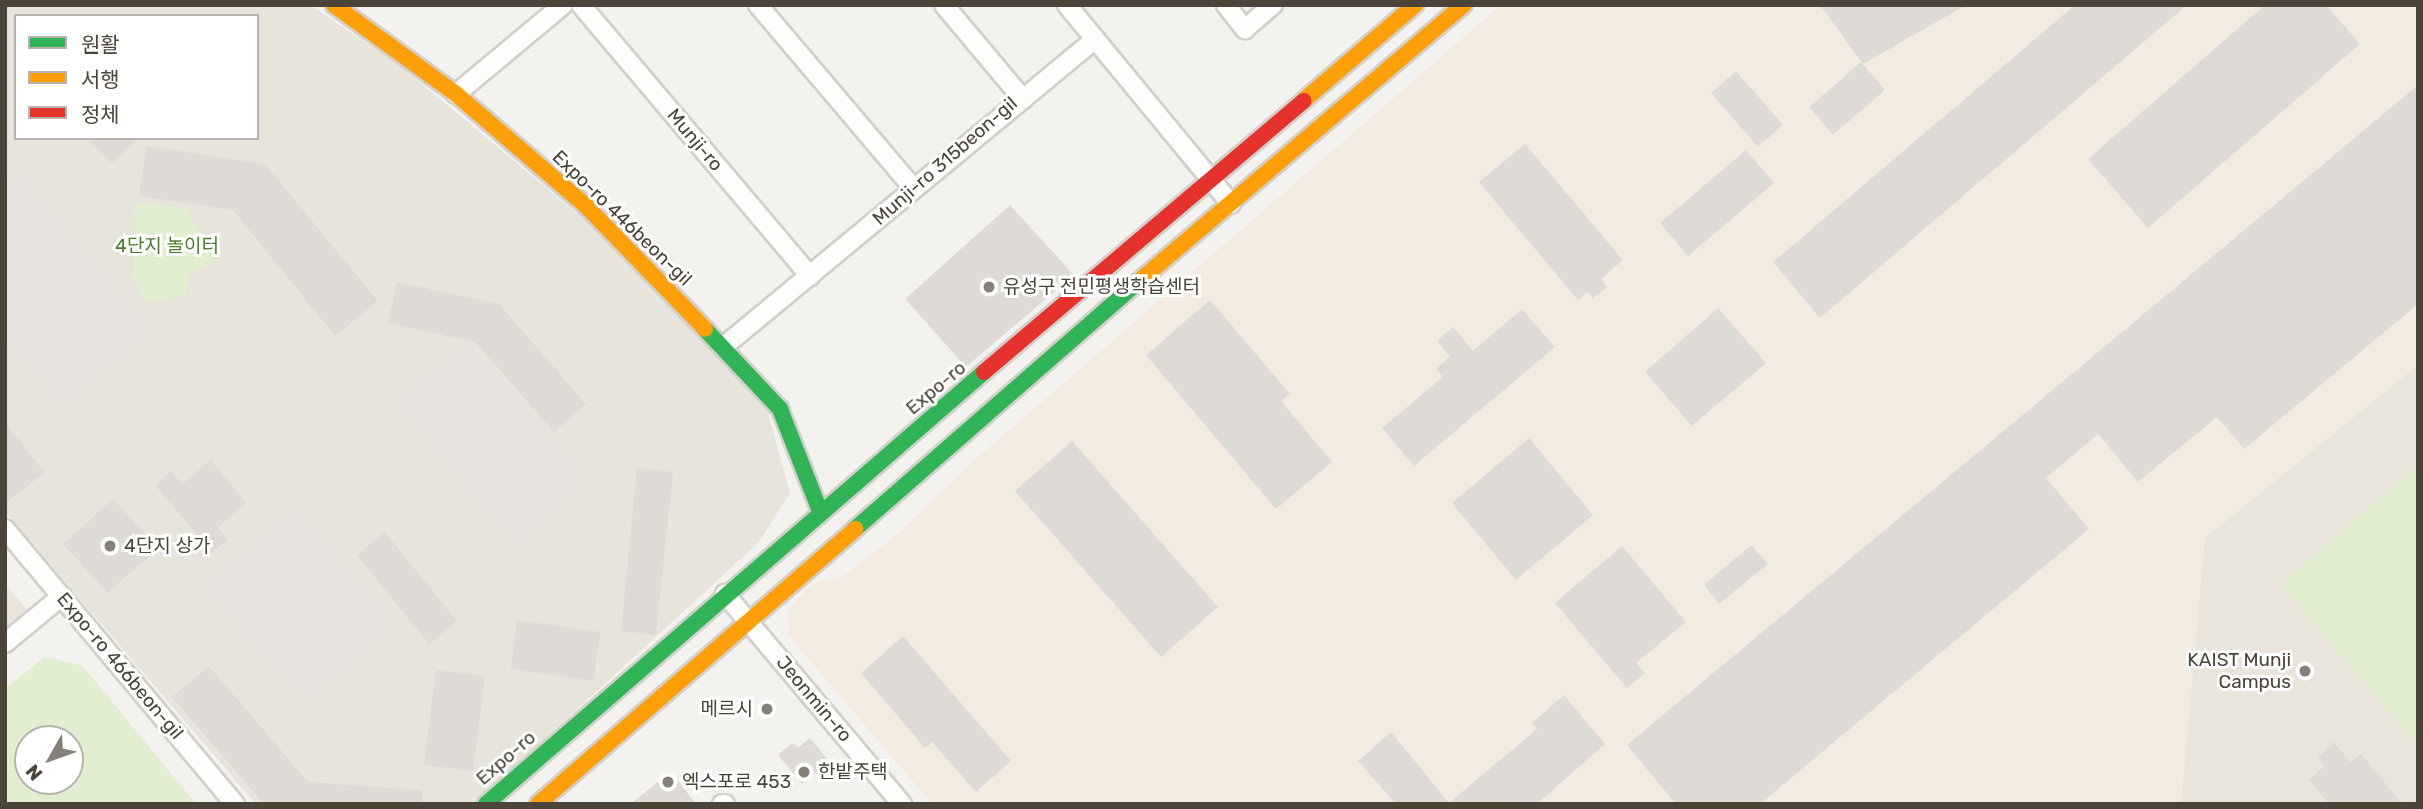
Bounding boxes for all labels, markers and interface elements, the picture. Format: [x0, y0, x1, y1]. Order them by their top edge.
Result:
legend [14, 14, 259, 140]
text: 원활 [81, 32, 120, 57]
text: 서행 [81, 67, 120, 92]
street label: Munji-ro 315beon-gil [868, 92, 1022, 230]
text: 정체 [81, 102, 120, 127]
street label: Munji-ro [662, 104, 728, 176]
street label: Expo-ro 446beon-gil [548, 146, 696, 290]
park label: 4단지 놀이터 [115, 235, 219, 257]
place label: 유성구 전민평생학습센터 [1003, 276, 1200, 298]
marker: 유성구 전민평생학습센터 [981, 279, 997, 295]
street label: Expo-ro [901, 356, 971, 420]
place label: 4단지 상가 [124, 535, 210, 557]
marker: 4단지 상가 [102, 538, 118, 554]
street label: Expo-ro 466beon-gil [52, 588, 188, 744]
place label: KAIST Munji Campus [2187, 649, 2291, 693]
street label: Jeonmin-ro [771, 651, 857, 747]
marker: KAIST Munji Campus [2297, 663, 2313, 679]
place label: 메르시 [701, 698, 753, 720]
marker: 메르시 [759, 701, 775, 717]
north arrow [14, 725, 84, 795]
street label: Expo-ro [472, 726, 540, 790]
text: N [21, 760, 47, 785]
place label: 한밭주택 [818, 761, 888, 783]
marker: 한밭주택 [796, 764, 812, 780]
place label: 엑스포로 453 [682, 771, 791, 793]
marker: 엑스포로 453 [660, 774, 676, 790]

